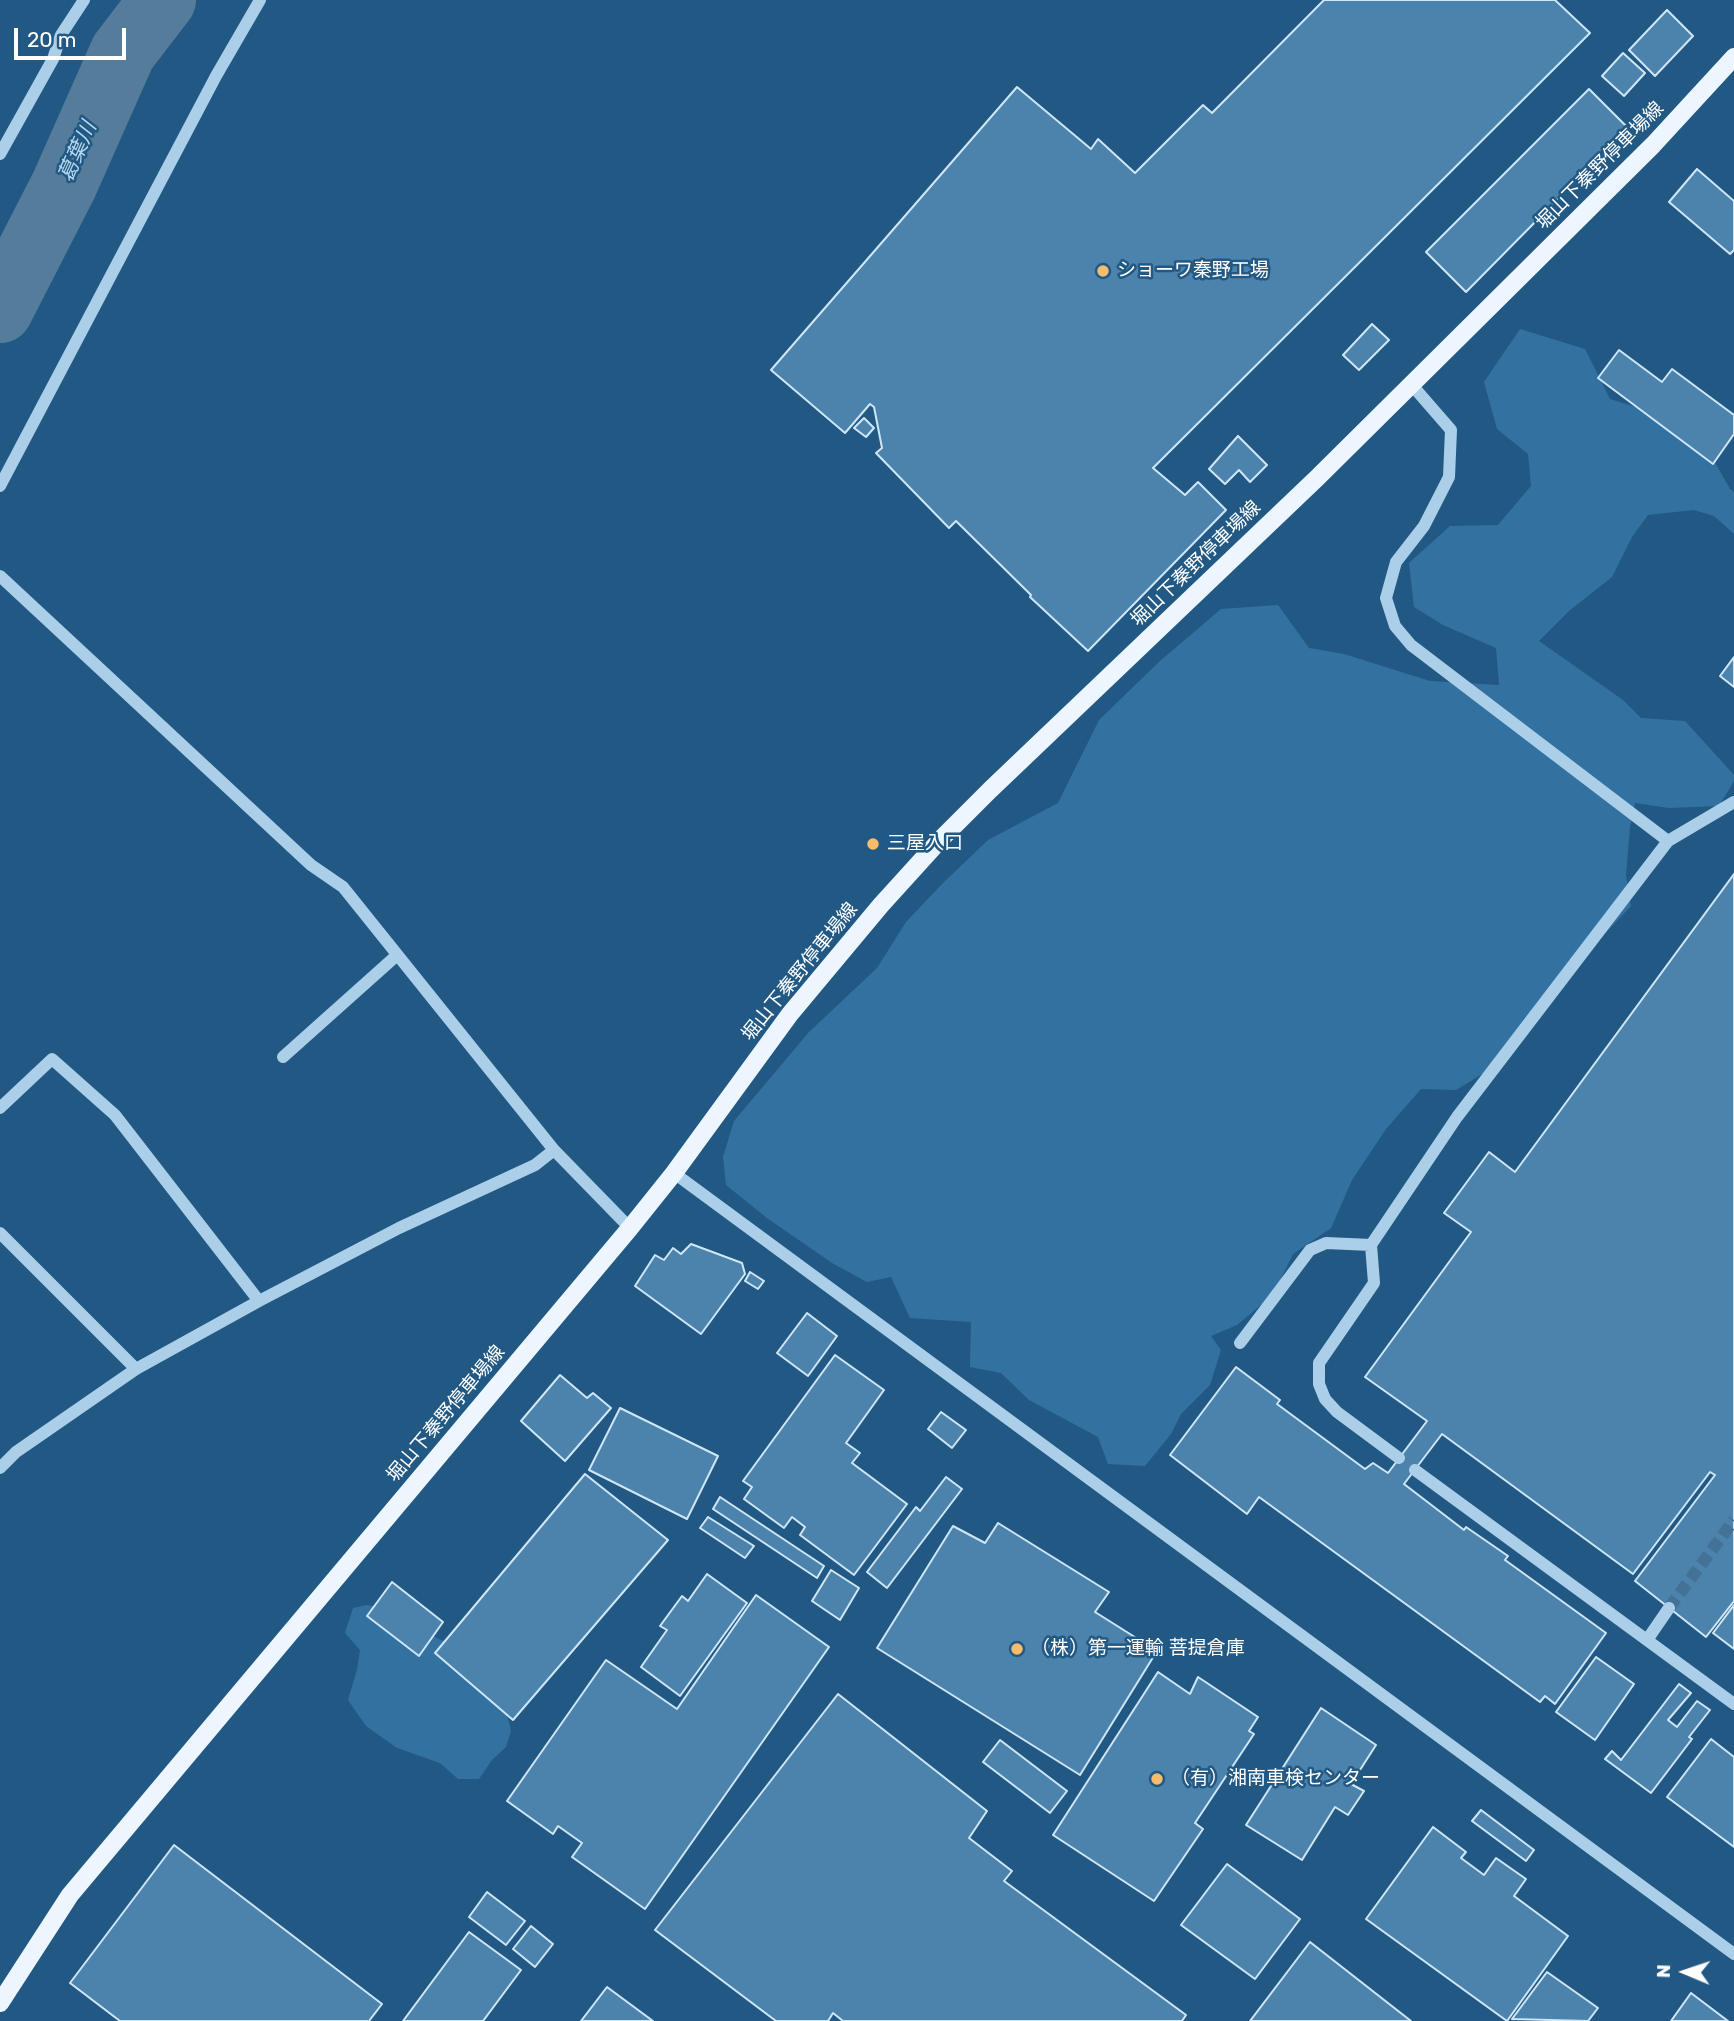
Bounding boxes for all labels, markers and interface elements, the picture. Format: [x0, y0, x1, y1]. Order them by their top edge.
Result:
scale bar [18, 14, 130, 58]
text: 20 m [27, 27, 76, 52]
street label: 堀山下秦野停車場線 [1531, 97, 1669, 235]
water label: 葛葉川 [54, 118, 102, 186]
place label: ショーワ秦野工場 [1117, 260, 1269, 282]
marker: ショーワ秦野工場 [1095, 263, 1111, 279]
street label: 堀山下秦野停車場線 [1127, 496, 1265, 632]
place label: 三屋入口 [887, 833, 963, 855]
marker: 三屋入口 [865, 836, 881, 852]
street label: 堀山下秦野停車場線 [737, 898, 863, 1046]
street label: 堀山下秦野停車場線 [382, 1341, 510, 1487]
place label: （株）第一運輸 菩提倉庫 [1031, 1638, 1245, 1660]
marker: （株）第一運輸 菩提倉庫 [1009, 1641, 1025, 1657]
place label: （有）湘南車検センター [1171, 1768, 1380, 1790]
marker: （有）湘南車検センター [1149, 1771, 1165, 1787]
north arrow [1650, 1937, 1720, 2007]
text: N [1652, 1964, 1675, 1978]

